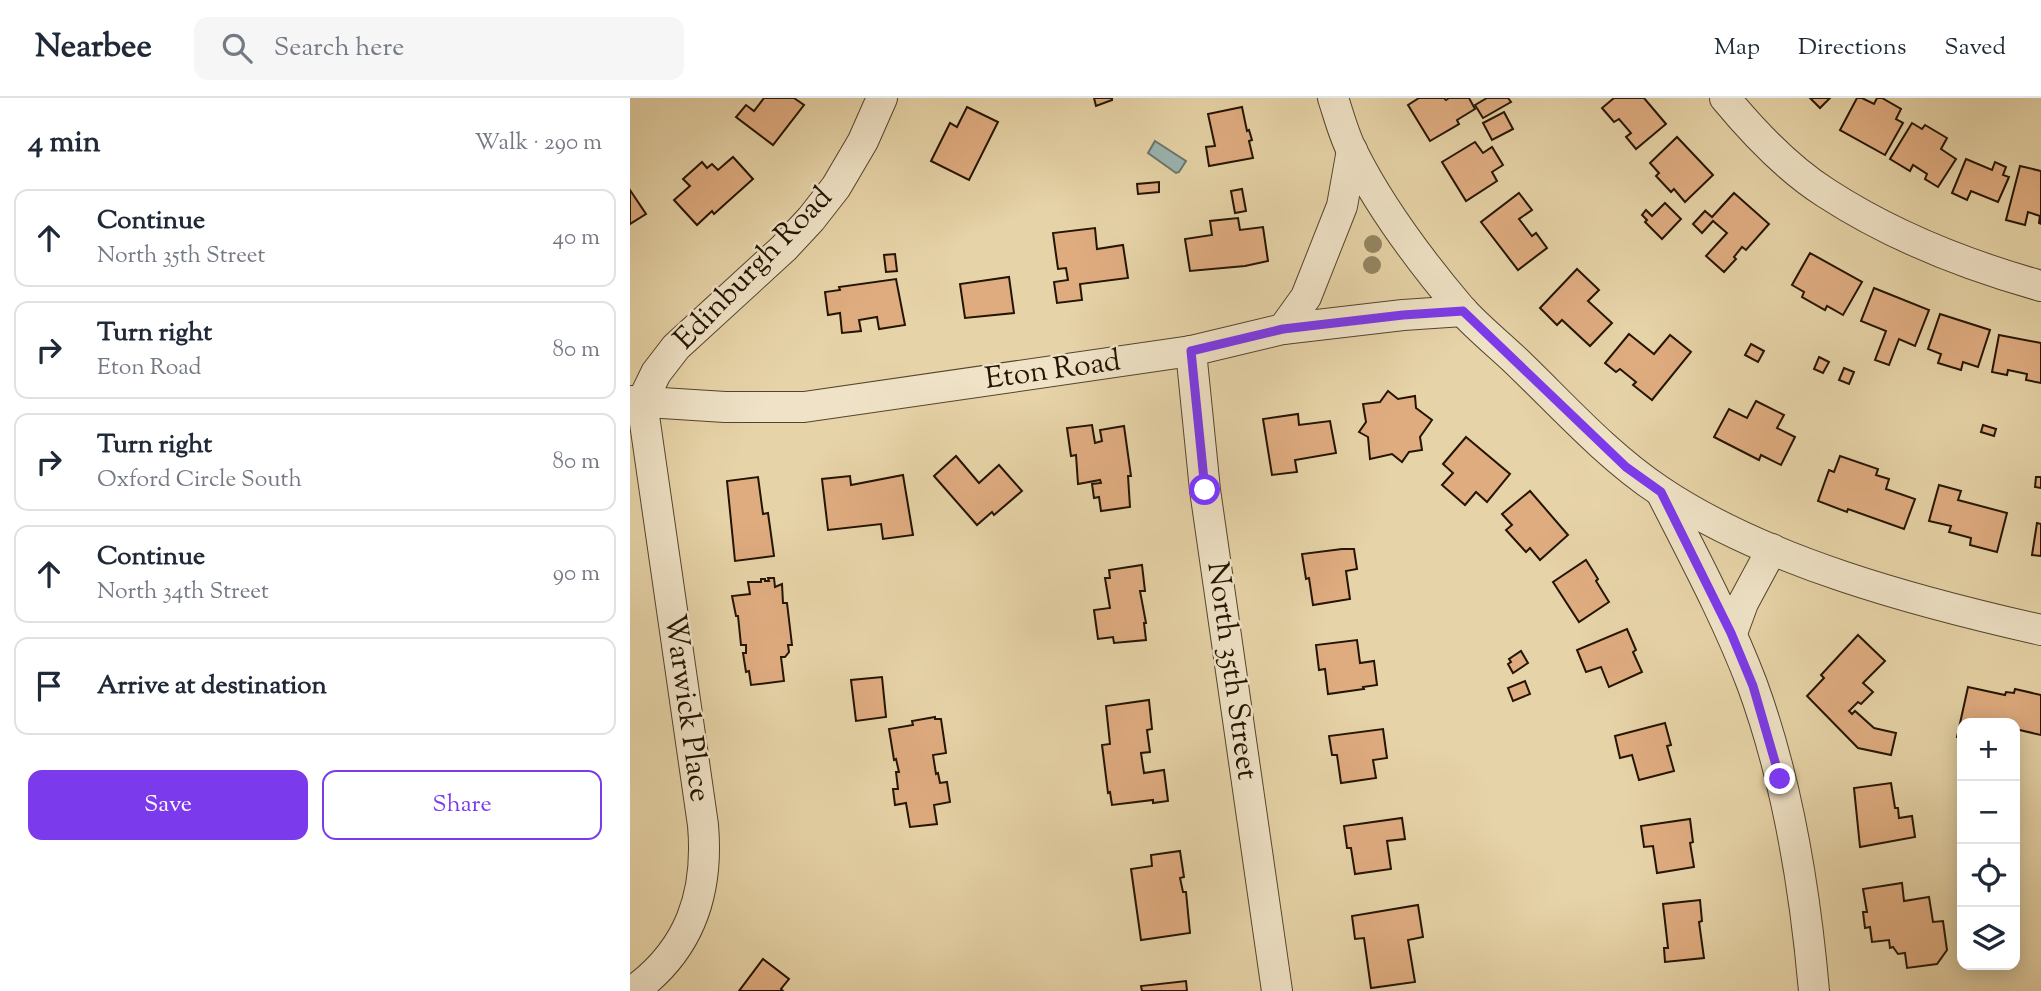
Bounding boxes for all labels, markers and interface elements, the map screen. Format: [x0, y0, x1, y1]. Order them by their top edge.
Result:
search box [194, 17, 684, 80]
text: Nearbee [35, 24, 152, 72]
icon: search [218, 29, 256, 67]
text: Search here [274, 30, 404, 67]
text: Map [1714, 31, 1760, 65]
text: Directions [1798, 31, 1906, 65]
text: Saved [1944, 31, 2006, 65]
text: 4 min [28, 122, 101, 165]
text: Walk · 290 m [474, 127, 602, 160]
street label: Edinburgh Road [665, 178, 843, 360]
text: Continue [97, 203, 205, 240]
icon: ahead [30, 219, 68, 257]
text: 40 m [553, 222, 600, 255]
text: North 35th Street [97, 240, 265, 273]
text: Turn right [97, 315, 212, 352]
icon: right [30, 331, 68, 369]
text: 80 m [552, 334, 600, 367]
street label: Eton Road [982, 340, 1124, 402]
text: Eton Road [97, 352, 202, 385]
text: Turn right [97, 427, 212, 464]
icon: right [30, 443, 68, 481]
text: 80 m [552, 446, 600, 479]
text: Oxford Circle South [97, 464, 302, 497]
route start [1189, 474, 1220, 505]
text: Continue [97, 539, 205, 576]
icon: ahead [30, 555, 68, 593]
text: 90 m [553, 558, 600, 591]
street label: North 35th Street [1194, 559, 1268, 783]
text: North 34th Street [97, 576, 269, 609]
street label: Warwick Place [652, 611, 720, 805]
icon: arrive [30, 667, 68, 705]
text: Arrive at destination [97, 668, 327, 705]
map controls [1957, 718, 2020, 970]
button: + [1957, 718, 2020, 781]
route end [1764, 763, 1795, 794]
button: Save [28, 770, 308, 840]
button: Share [322, 770, 602, 840]
button: − [1957, 781, 2020, 844]
button: locate [1957, 844, 2020, 907]
button: layers [1957, 907, 2020, 970]

